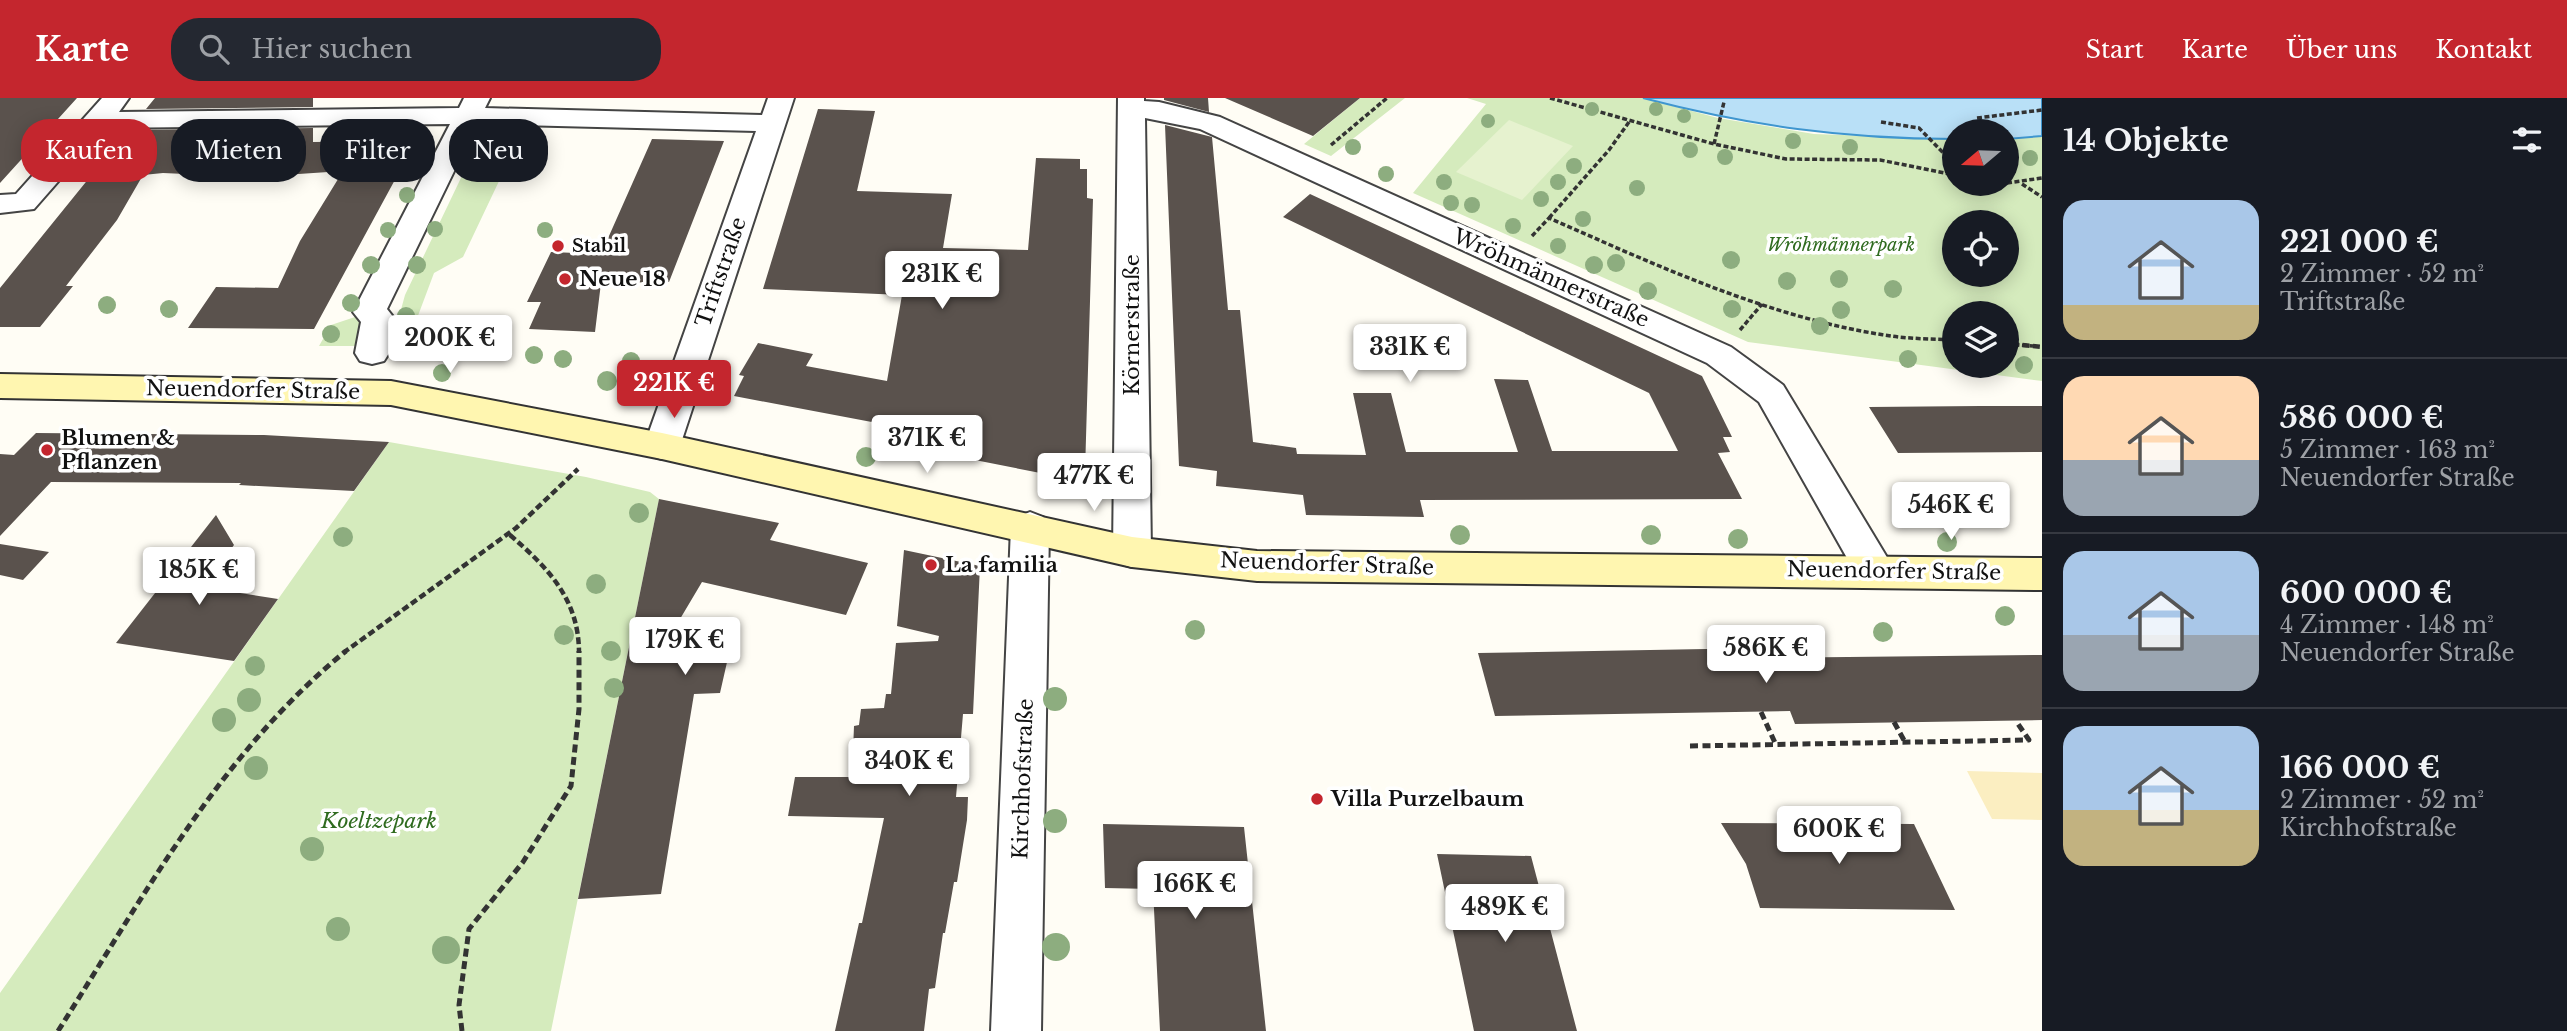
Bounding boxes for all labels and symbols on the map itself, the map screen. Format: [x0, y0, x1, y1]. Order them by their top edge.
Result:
north arrow [1942, 119, 2020, 196]
street label: Triftstraße [690, 214, 752, 330]
street label: Wröhmännerstraße [1448, 223, 1653, 333]
park label: Wröhmännerpark [1767, 234, 1915, 256]
place label: Stabil [572, 235, 627, 257]
marker: Stabil [550, 238, 566, 254]
pin: 231K € [885, 252, 999, 311]
street label: Körnerstraße [1119, 254, 1145, 396]
place label: Neue 18 [579, 266, 666, 292]
marker: Neue 18 [557, 271, 573, 287]
pin: 200K € [393, 316, 507, 375]
pin: 331K € [1353, 324, 1467, 384]
pin: 221K € [617, 360, 731, 420]
street label: Neuendorfer Straße [146, 375, 360, 405]
pin: 371K € [870, 416, 984, 475]
place label: Blumen & Pflanzen [61, 425, 175, 475]
marker: Blumen & Pflanzen [39, 442, 55, 458]
pin: 477K € [1037, 454, 1151, 513]
pin: 546K € [1894, 482, 2008, 542]
pin: 185K € [142, 547, 256, 607]
street label: Neuendorfer Straße [1219, 547, 1435, 581]
place label: La familia [945, 552, 1058, 578]
street label: Neuendorfer Straße [1787, 556, 2001, 586]
marker: La familia [923, 557, 939, 573]
pin: 179K € [628, 618, 742, 677]
pin: 586K € [1709, 626, 1823, 685]
street label: Kirchhofstraße [1007, 698, 1039, 860]
pin: 340K € [852, 738, 966, 798]
place label: Villa Purzelbaum [1330, 786, 1524, 812]
marker: Villa Purzelbaum [1309, 791, 1325, 807]
pin: 600K € [1782, 806, 1896, 866]
park label: Koeltzepark [320, 808, 437, 834]
pin: 166K € [1138, 862, 1252, 921]
pin: 489K € [1448, 884, 1562, 944]

